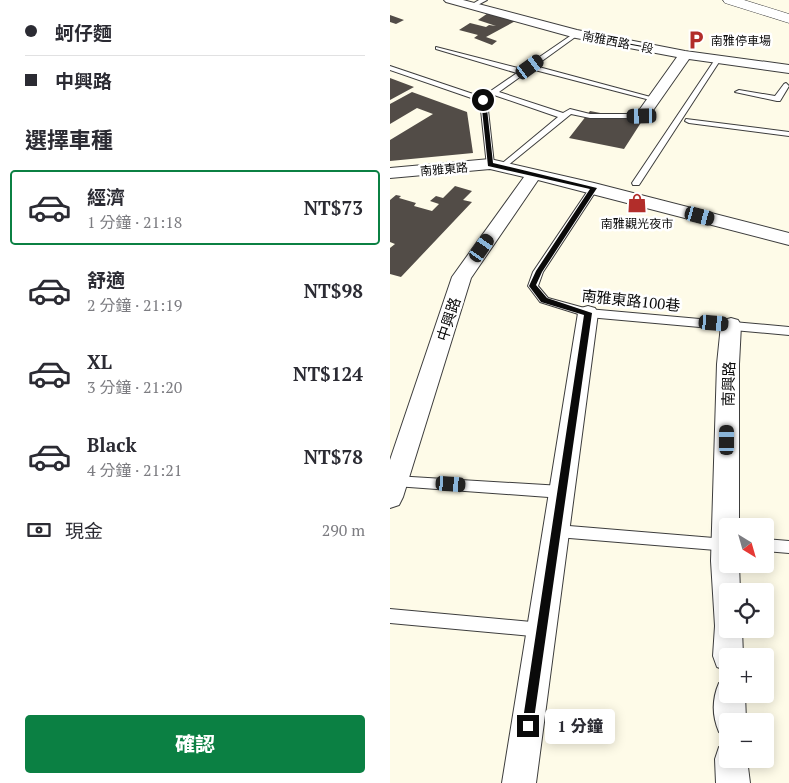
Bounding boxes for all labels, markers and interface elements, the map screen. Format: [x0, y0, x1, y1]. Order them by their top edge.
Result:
text: 蚵仔麵 [55, 20, 112, 45]
street label: 南雅西路一段 [581, 28, 655, 56]
parking icon: 南雅停車場 [685, 29, 707, 51]
place label: 南雅停車場 [711, 33, 771, 48]
car [513, 52, 546, 82]
text: 中興路 [55, 68, 112, 93]
route start [472, 89, 494, 111]
car [626, 108, 657, 124]
text: 選擇車種 [25, 125, 113, 154]
street label: 南雅東路 [419, 159, 469, 179]
text: 經濟 [87, 184, 125, 209]
icon: car [27, 185, 72, 230]
shop icon: 南雅觀光夜市 [626, 192, 648, 214]
text: NT$73 [304, 195, 363, 220]
car [683, 205, 716, 227]
text: 1 分鐘 · 21:18 [87, 211, 182, 233]
place label: 南雅觀光夜市 [601, 216, 673, 231]
car [467, 231, 496, 265]
text: 舒適 [87, 267, 125, 292]
icon: car [27, 268, 72, 313]
text: NT$98 [304, 278, 363, 303]
street label: 南雅東路100巷 [581, 285, 681, 315]
text: 2 分鐘 · 21:19 [87, 294, 182, 316]
street label: 中興路 [432, 295, 464, 343]
car [698, 314, 729, 332]
text: XL [87, 349, 112, 374]
icon: car [27, 351, 72, 396]
text: NT$124 [293, 361, 363, 386]
street label: 南興路 [718, 361, 738, 407]
text: 3 分鐘 · 21:20 [87, 376, 182, 398]
car [719, 425, 734, 455]
text: Black [87, 432, 137, 457]
icon: car [27, 434, 72, 479]
text: NT$78 [304, 444, 363, 469]
text: 4 分鐘 · 21:21 [87, 459, 182, 481]
car [435, 475, 466, 493]
icon: cash [25, 516, 53, 544]
text: 現金 [65, 518, 103, 543]
north arrow [719, 518, 774, 572]
map controls [719, 518, 774, 768]
text: 290 m [322, 519, 365, 541]
button: locate [719, 583, 774, 638]
button: + [719, 648, 774, 703]
callout: 1 分鐘 [546, 708, 616, 744]
button: − [719, 713, 774, 768]
button: 確認 [25, 715, 365, 773]
route end [517, 715, 539, 737]
text: 1 分鐘 [557, 715, 603, 737]

